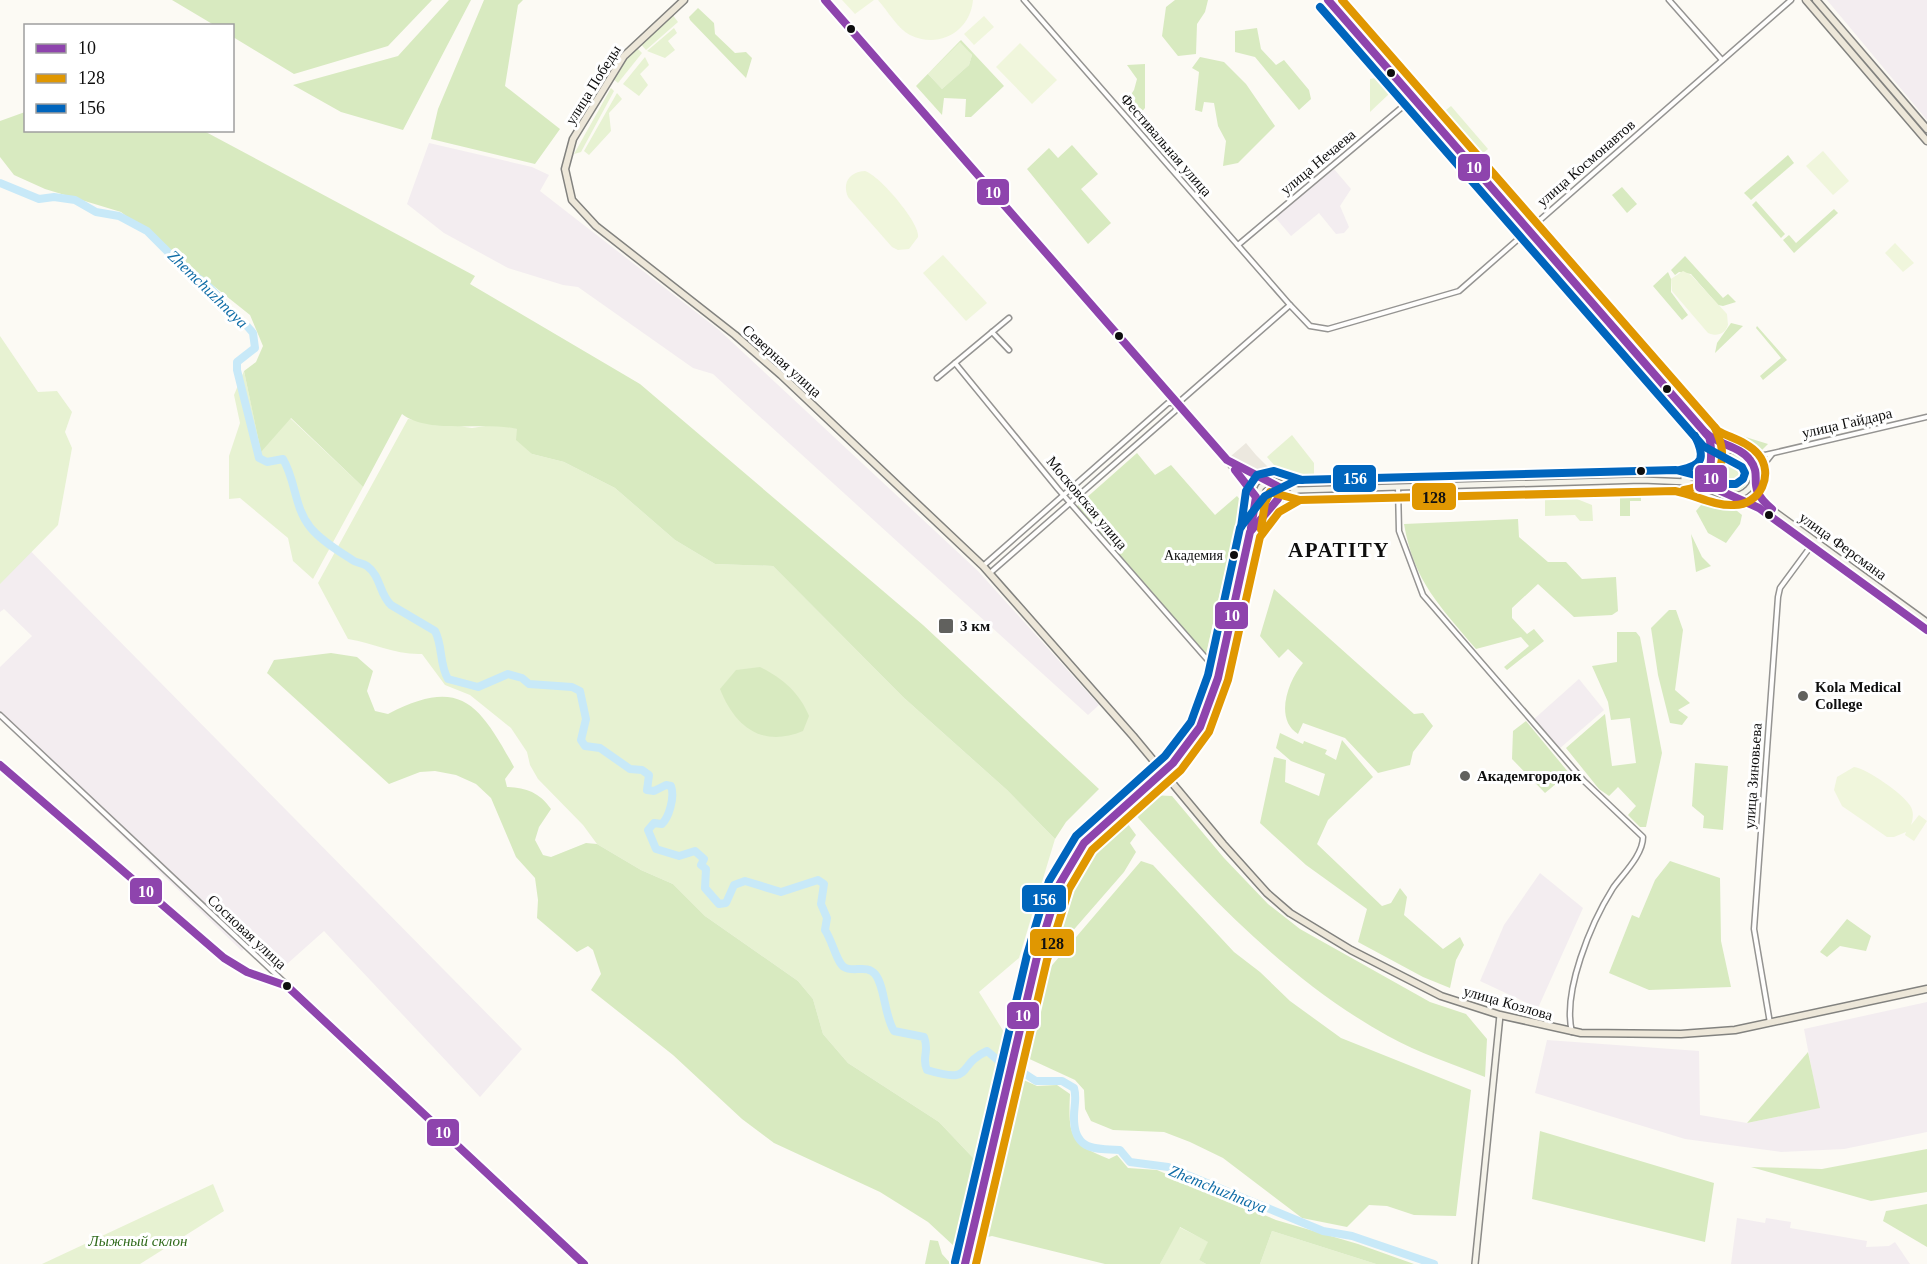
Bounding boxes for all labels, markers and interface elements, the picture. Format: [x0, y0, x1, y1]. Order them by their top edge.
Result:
unlabelled marker [845, 23, 857, 35]
legend [24, 24, 234, 132]
text: 10 [78, 38, 96, 58]
street label: улица Победы [562, 42, 624, 128]
unlabelled marker [1385, 67, 1397, 79]
text: 128 [78, 68, 105, 88]
street label: Фестивальная улица [1117, 91, 1215, 200]
text: 156 [78, 98, 105, 118]
street label: улица Космонавтов [1534, 116, 1638, 210]
street label: улица Нечаева [1277, 126, 1359, 198]
line badge: 10 [1457, 153, 1491, 182]
text: 10 [1466, 159, 1482, 176]
line badge: 10 [976, 178, 1010, 206]
text: 10 [985, 184, 1001, 201]
water label: Zhemchuzhnaya [164, 247, 251, 332]
street label: Северная улица [739, 321, 825, 401]
unlabelled marker [1113, 330, 1125, 342]
unlabelled marker [1661, 383, 1673, 395]
street label: улица Гайдара [1800, 405, 1894, 441]
street label: Московская улица [1043, 453, 1131, 553]
line badge: 156 [1332, 464, 1377, 493]
line badge: 10 [1694, 464, 1728, 493]
unlabelled marker [1635, 465, 1647, 477]
text: 156 [1343, 470, 1367, 487]
text: 10 [1703, 470, 1719, 487]
line badge: 128 [1411, 482, 1457, 511]
text: 128 [1422, 489, 1446, 506]
unlabelled marker [1763, 509, 1775, 521]
street label: улица Ферсмана [1796, 509, 1890, 583]
district label: APATITY [1288, 538, 1390, 562]
place label: Академия [1164, 548, 1224, 563]
marker: Академия [1228, 549, 1240, 561]
line badge: 10 [1214, 601, 1249, 630]
text: 10 [1224, 607, 1240, 624]
marker: 3 км [937, 617, 955, 635]
place label: 3 км [960, 618, 990, 634]
place label: Kola Medical College [1815, 679, 1901, 712]
marker: Kola Medical College [1796, 689, 1810, 703]
street label: улица Зиновьева [1741, 722, 1765, 829]
place label: Академгородок [1477, 768, 1582, 784]
marker: Академгородок [1458, 769, 1472, 783]
line badge: 10 [129, 877, 163, 905]
text: 10 [138, 883, 154, 900]
line badge: 156 [1021, 884, 1067, 913]
text: 156 [1032, 891, 1056, 908]
street label: Сосновая улица [205, 892, 290, 973]
line badge: 128 [1029, 928, 1075, 957]
text: 128 [1040, 935, 1064, 952]
unlabelled marker [281, 980, 293, 992]
street label: улица Козлова [1462, 983, 1555, 1023]
line badge: 10 [1006, 1001, 1040, 1030]
text: 10 [1015, 1007, 1031, 1024]
line badge: 10 [426, 1118, 460, 1147]
text: 10 [435, 1124, 451, 1141]
water label: Zhemchuzhnaya [1166, 1162, 1269, 1217]
park label: Лыжный склон [88, 1233, 187, 1249]

